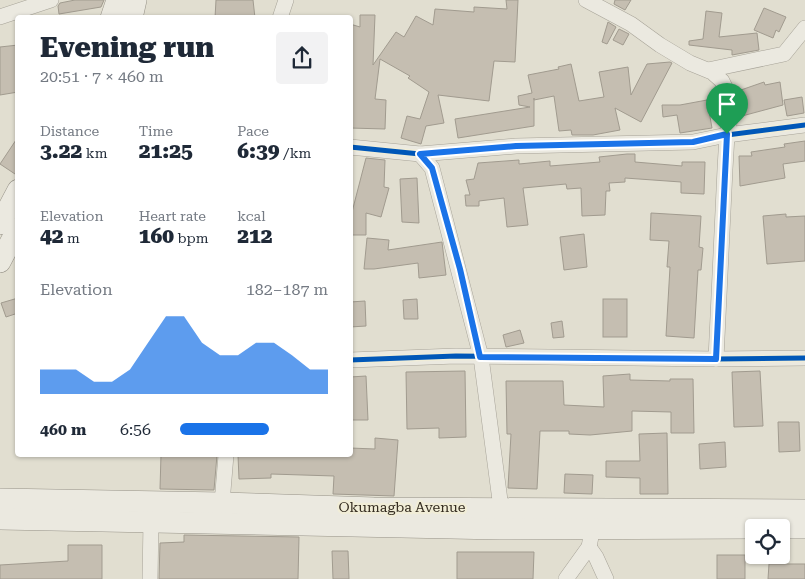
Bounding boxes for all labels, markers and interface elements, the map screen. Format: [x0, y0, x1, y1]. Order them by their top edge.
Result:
text: Evening run [40, 31, 214, 64]
button: share [276, 32, 328, 84]
text: 20:51 · 7 × 460 m [40, 67, 164, 86]
pin [706, 83, 748, 134]
icon: arrive [713, 90, 741, 118]
text: Distance [40, 123, 99, 139]
text: Time [139, 123, 173, 139]
text: Pace [237, 123, 269, 139]
text: 3.22 [40, 139, 82, 163]
text: 21:25 [139, 139, 193, 163]
text: 6:39 [237, 139, 280, 163]
text: km [82, 145, 107, 161]
text: /km [280, 145, 311, 161]
text: Elevation [40, 208, 103, 224]
text: Heart rate [139, 208, 206, 224]
text: kcal [237, 208, 266, 224]
text: 42 [40, 224, 64, 248]
text: 160 [139, 224, 174, 248]
text: 212 [237, 224, 273, 248]
text: m [64, 230, 80, 246]
text: bpm [174, 230, 208, 246]
text: Elevation [40, 280, 113, 299]
text: 182–187 m [246, 280, 328, 299]
text: 460 m [40, 420, 86, 439]
text: 6:56 [120, 420, 151, 439]
street label: Okumagba Avenue [338, 499, 466, 515]
map controls [745, 519, 790, 564]
button: locate [745, 519, 790, 564]

